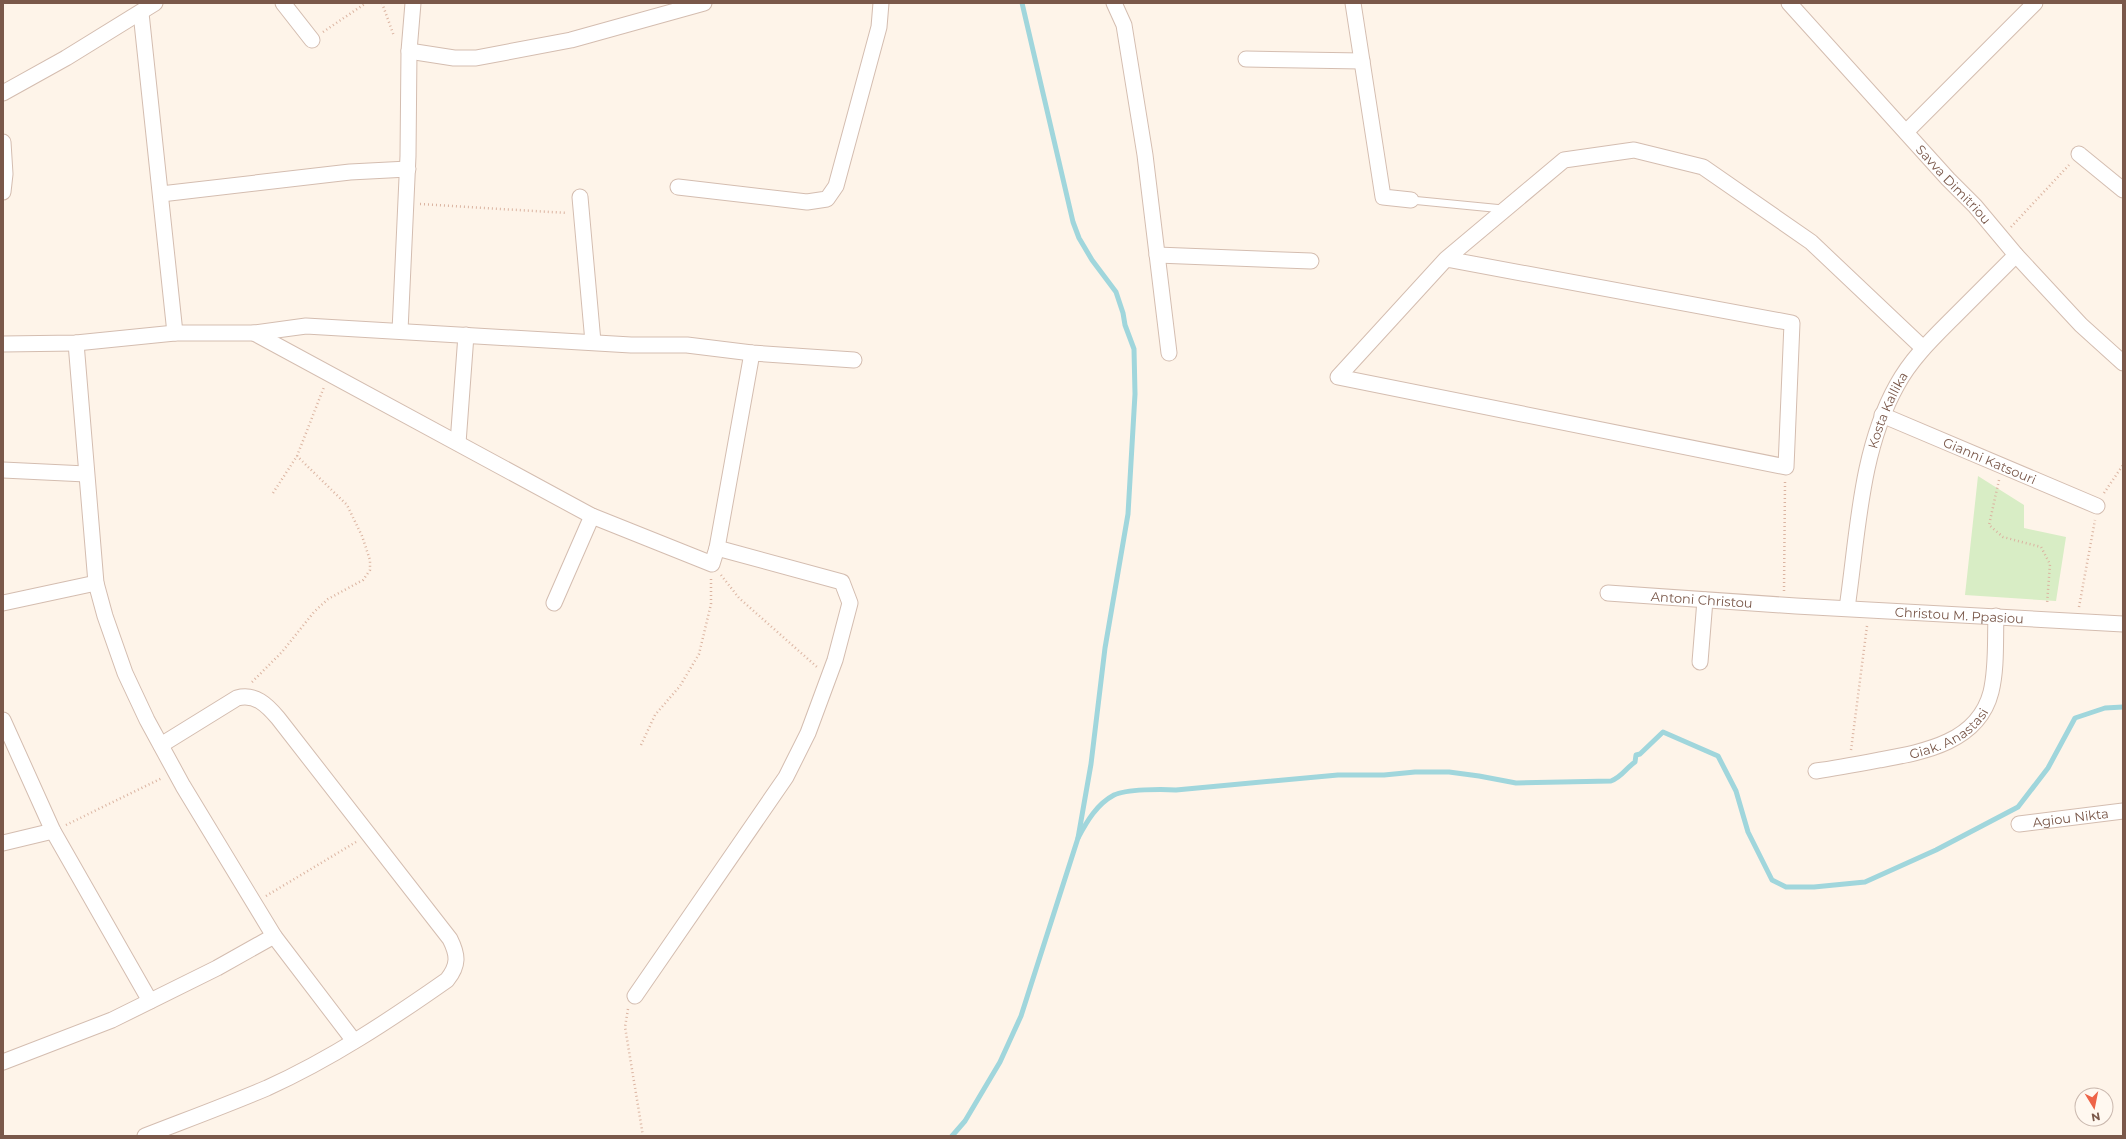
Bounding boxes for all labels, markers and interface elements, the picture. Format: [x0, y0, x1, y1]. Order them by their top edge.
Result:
street label: Savva Dimitriou [1913, 141, 1995, 227]
street label: Kosta Kallika [1864, 369, 1911, 450]
street label: Gianni Katsouri [1941, 434, 2039, 487]
street label: Antoni Christou [1650, 588, 1753, 611]
street label: Christou M. Ppasiou [1894, 603, 2024, 627]
street label: Giak. Anastasi [1908, 705, 1991, 762]
street label: Agiou Nikta [2032, 805, 2110, 830]
north arrow [2074, 1087, 2114, 1127]
text: N [2090, 1109, 2101, 1125]

